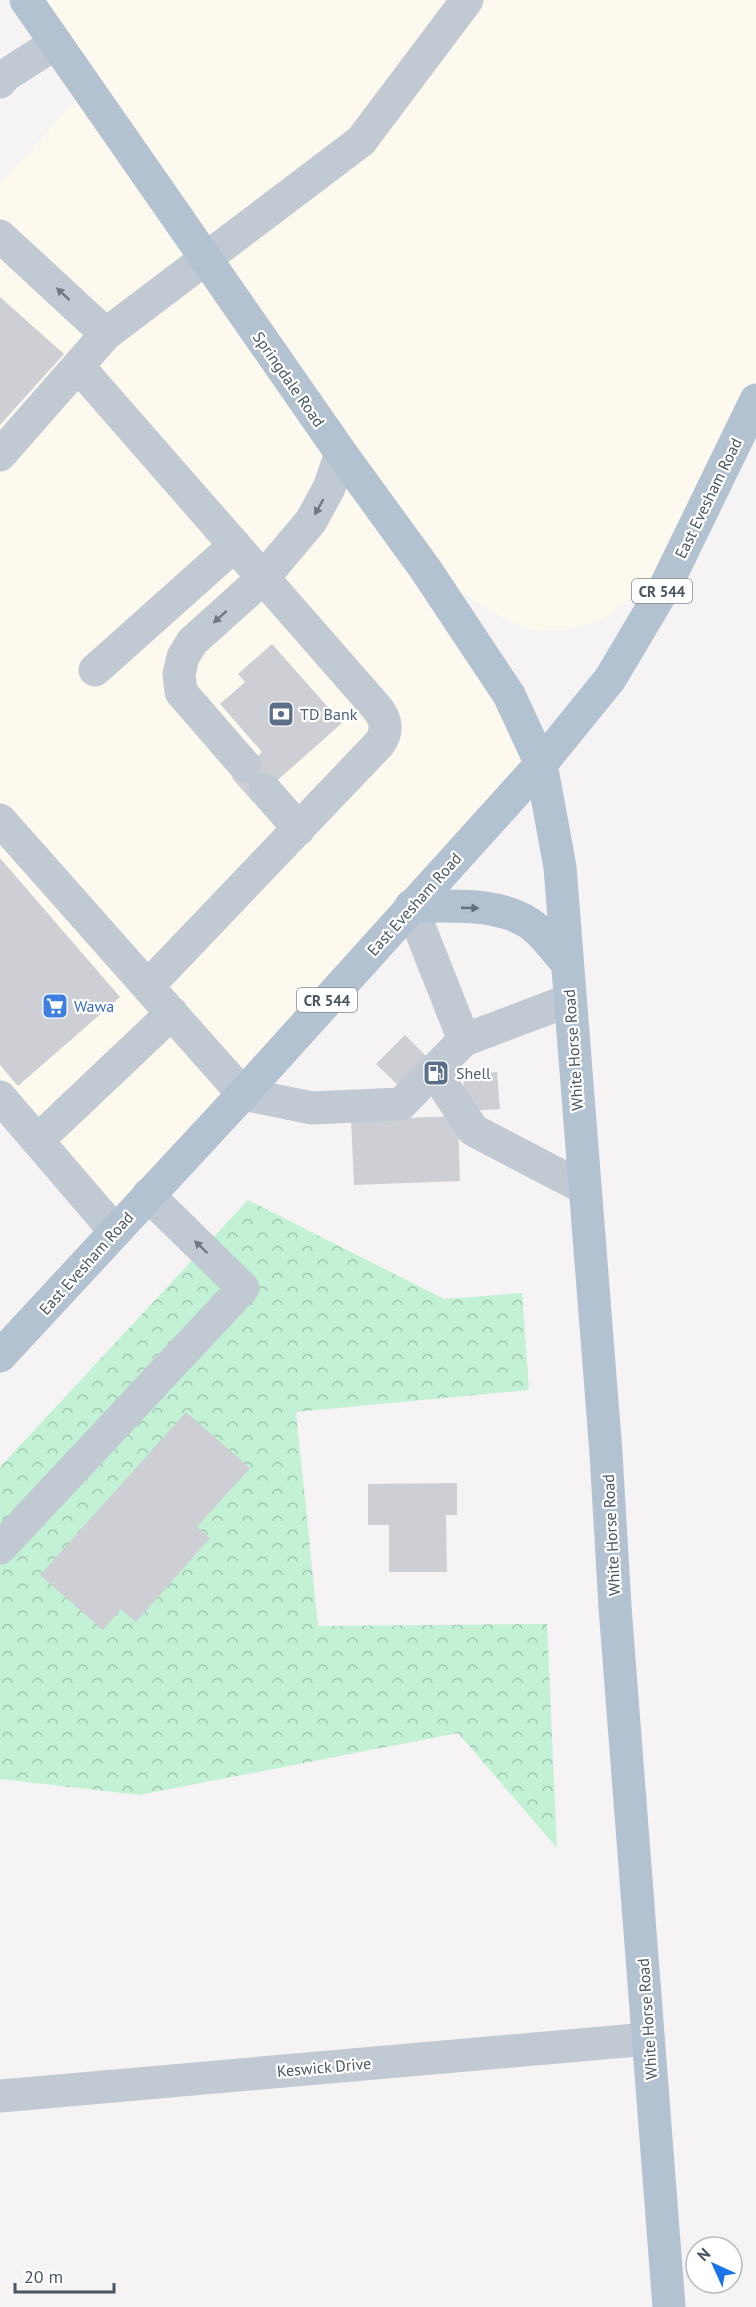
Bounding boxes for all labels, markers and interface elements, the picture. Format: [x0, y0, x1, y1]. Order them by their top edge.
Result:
one-way arrow [56, 288, 71, 301]
street label: Springdale Road [249, 328, 329, 430]
street label: East Evesham Road [670, 434, 746, 562]
one-way arrow [314, 499, 324, 516]
road number: CR 544 [632, 579, 692, 603]
one-way arrow [213, 610, 228, 623]
bank icon: TD Bank [266, 699, 296, 729]
place label: TD Bank [300, 704, 358, 724]
street label: East Evesham Road [362, 848, 466, 960]
one-way arrow [460, 903, 479, 912]
road number: CR 544 [297, 988, 357, 1012]
street label: White Horse Road [559, 989, 587, 1111]
supermarket icon: Wawa [40, 991, 70, 1021]
place label: Wawa [74, 996, 114, 1016]
fuel station icon: Shell [421, 1058, 451, 1088]
place label: Shell [456, 1063, 491, 1083]
street label: East Evesham Road [34, 1207, 138, 1319]
one-way arrow [194, 1240, 209, 1254]
street label: White Horse Road [598, 1474, 624, 1596]
street label: White Horse Road [633, 1958, 661, 2080]
street label: Keswick Drive [276, 2053, 372, 2081]
north arrow [684, 2235, 744, 2295]
text: N [693, 2244, 714, 2265]
scale bar [15, 2256, 114, 2294]
text: 20 m [24, 2265, 63, 2288]

